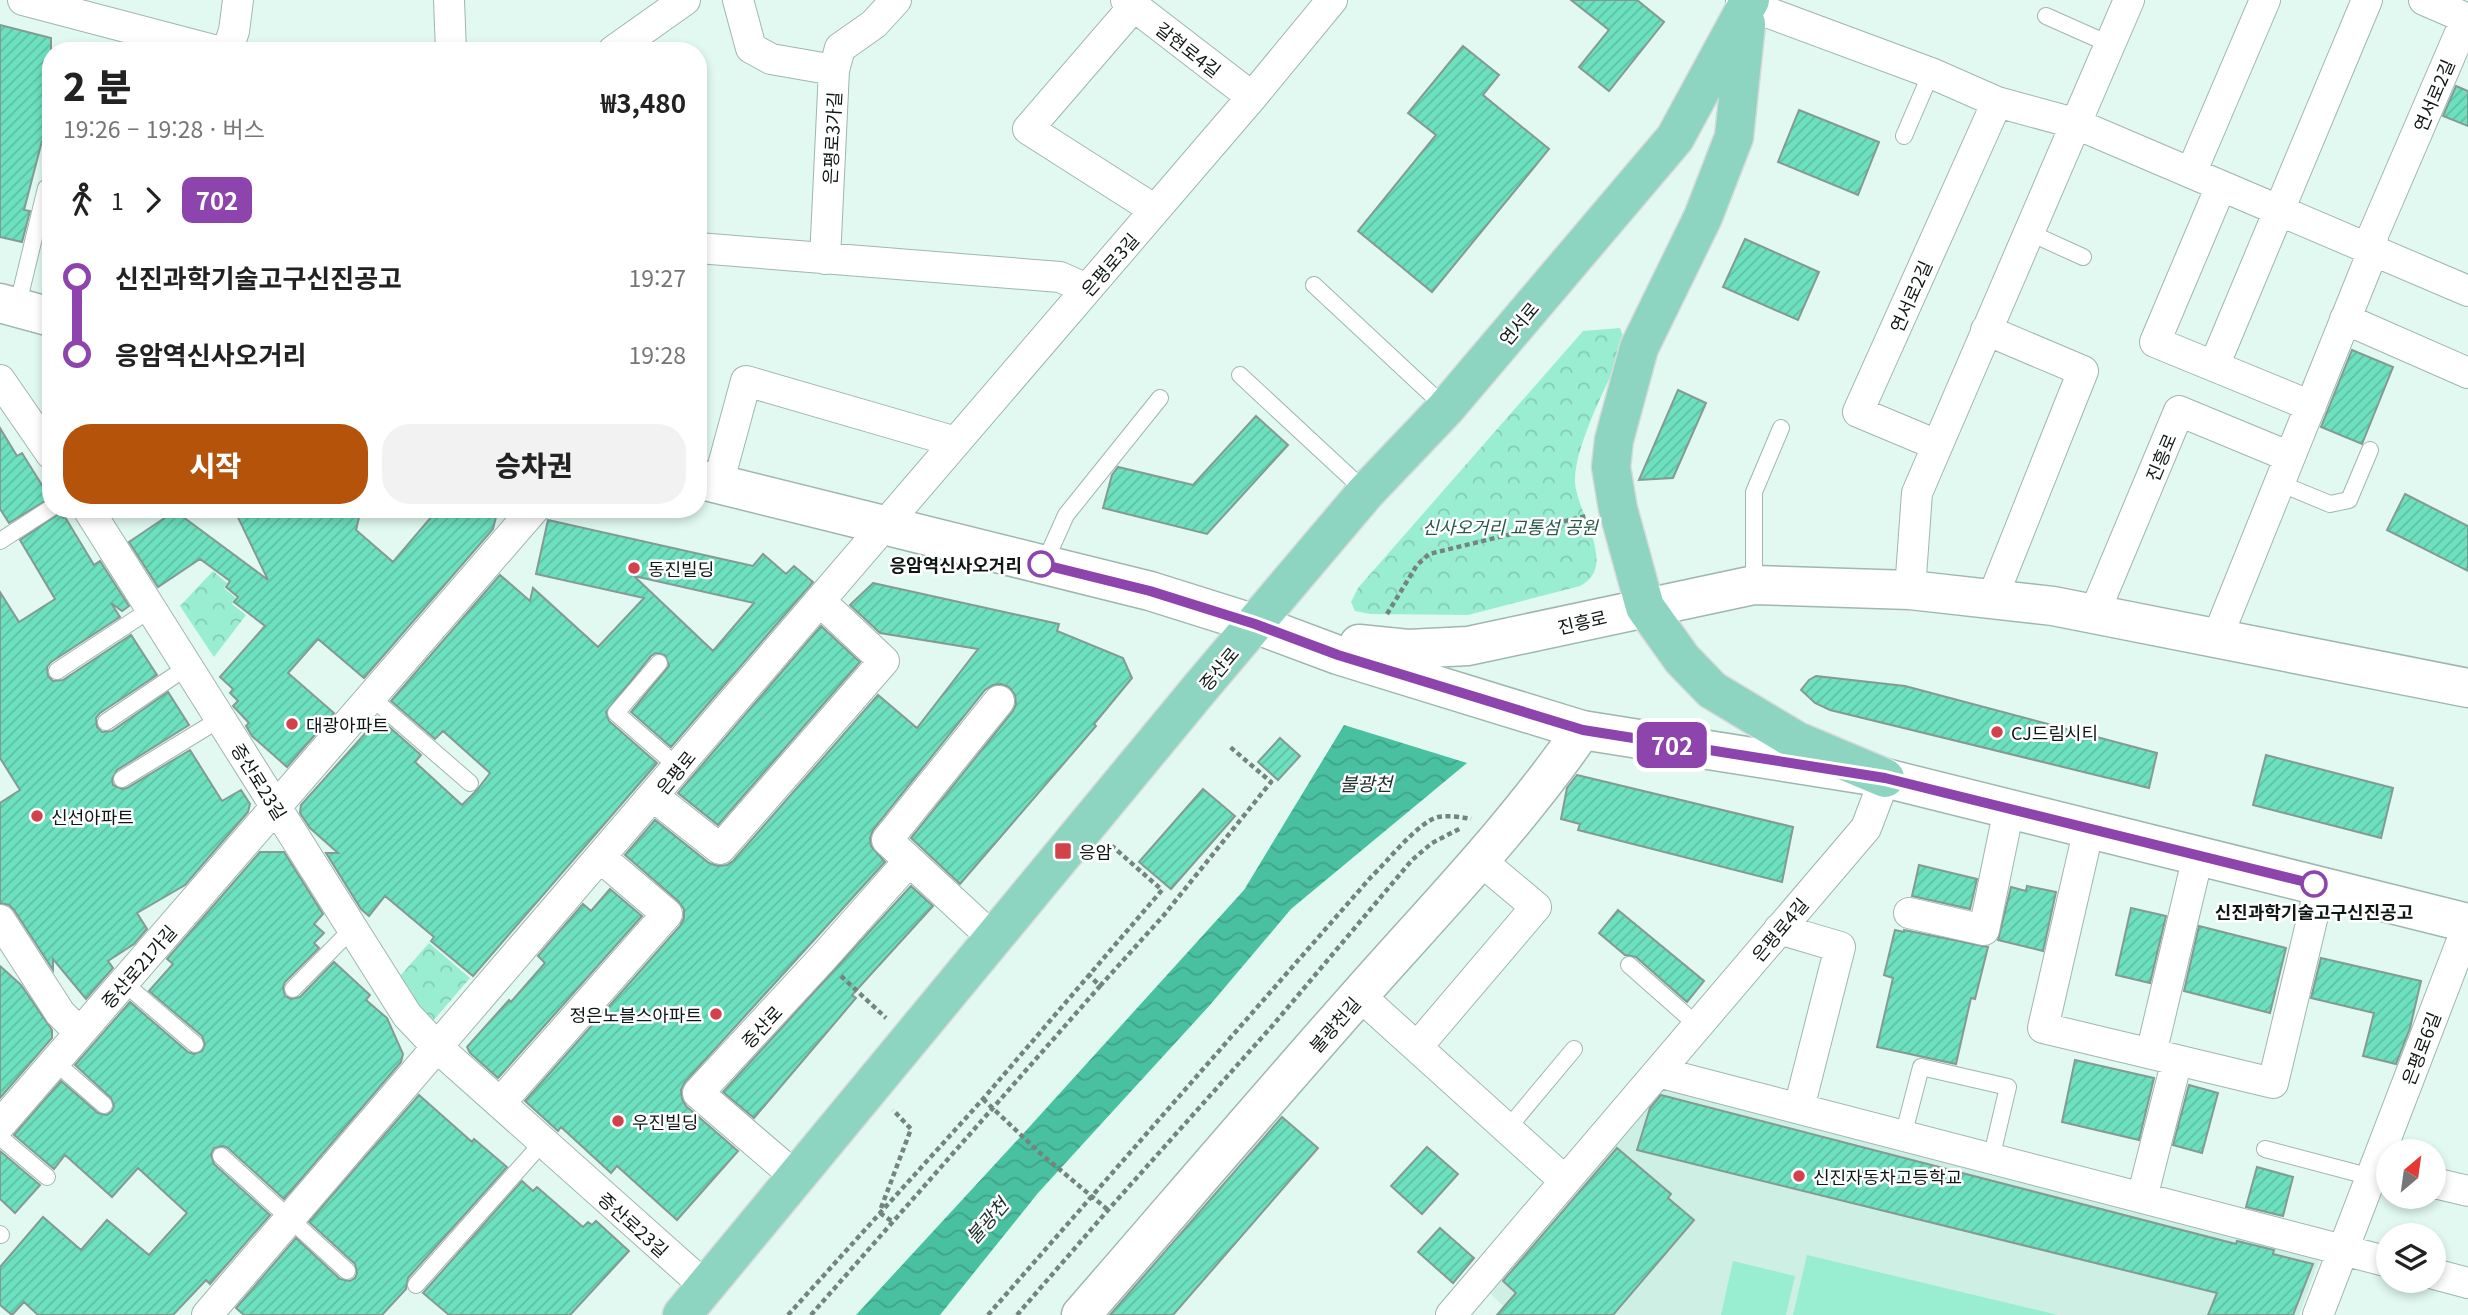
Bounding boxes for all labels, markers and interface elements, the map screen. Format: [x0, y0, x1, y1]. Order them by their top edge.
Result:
street label: 갈현로4길 [1151, 15, 1227, 83]
street label: 연서로2길 [2406, 55, 2460, 135]
text: 2 분 [63, 57, 131, 112]
text: ₩3,480 [601, 83, 686, 120]
street label: 은평로3가길 [816, 91, 846, 185]
text: 19:26 – 19:28 · 버스 [63, 111, 265, 145]
icon: walk [63, 181, 101, 219]
icon: forward [134, 181, 172, 219]
text: 702 [196, 182, 238, 217]
text: 1 [111, 183, 124, 217]
street label: 은평로3길 [1074, 227, 1144, 301]
street label: 연서로2길 [1883, 256, 1937, 336]
text: 신진과학기술고구신진공고 [115, 258, 402, 295]
text: 19:27 [629, 260, 686, 294]
street label: 연서로 [1492, 296, 1544, 350]
text: 응암역신사오거리 [115, 335, 306, 372]
text: 19:28 [629, 337, 686, 371]
button: 시작 [63, 424, 368, 504]
button: 승차권 [382, 424, 686, 504]
street label: 진흥로 [2138, 429, 2182, 485]
park label: 신사오거리 교통섬 공원 [1422, 513, 1599, 539]
place label: 응암역신사오거리 [890, 551, 1022, 577]
marker: 응암역신사오거리 [1028, 551, 1054, 577]
place label: 동진빌딩 [648, 555, 714, 581]
marker: 동진빌딩 [626, 560, 642, 576]
street label: 진흥로 [1555, 603, 1609, 639]
street label: 증산로 [1192, 641, 1244, 695]
place label: 대광아파트 [306, 711, 389, 737]
marker: 대광아파트 [284, 716, 300, 732]
place label: CJ드림시티 [2011, 719, 2098, 745]
line badge: 702 [1632, 722, 1712, 768]
marker: CJ드림시티 [1989, 724, 2005, 740]
text: 702 [1651, 727, 1693, 762]
street label: 증산로23길 [226, 738, 294, 824]
street label: 은평로 [649, 745, 701, 799]
water label: 불광천 [1340, 769, 1394, 796]
place label: 신선아파트 [51, 803, 134, 829]
marker: 신선아파트 [29, 808, 45, 824]
place label: 응암 [1079, 838, 1112, 864]
marker: 응암 [1053, 841, 1073, 861]
marker: 신진과학기술고구신진공고 [2301, 871, 2327, 897]
street label: 은평로4길 [1745, 891, 1813, 967]
place label: 신진과학기술고구신진공고 [2215, 898, 2413, 924]
street label: 증산로21가길 [94, 919, 182, 1013]
street label: 불광천길 [1302, 990, 1366, 1058]
street label: 증산로 [735, 999, 787, 1053]
place label: 정은노블스아파트 [570, 1001, 702, 1027]
marker: 정은노블스아파트 [708, 1006, 724, 1022]
street label: 은평로6길 [2394, 1008, 2446, 1088]
place label: 우진빌딩 [632, 1108, 698, 1134]
marker: 우진빌딩 [610, 1113, 626, 1129]
north arrow [2376, 1139, 2446, 1209]
map controls [2376, 1139, 2446, 1293]
place label: 신진자동차고등학교 [1813, 1163, 1962, 1189]
marker: 신진자동차고등학교 [1791, 1168, 1807, 1184]
street label: 증산로23길 [593, 1185, 675, 1263]
water label: 불광천 [959, 1190, 1014, 1249]
button: layers [2376, 1223, 2446, 1293]

